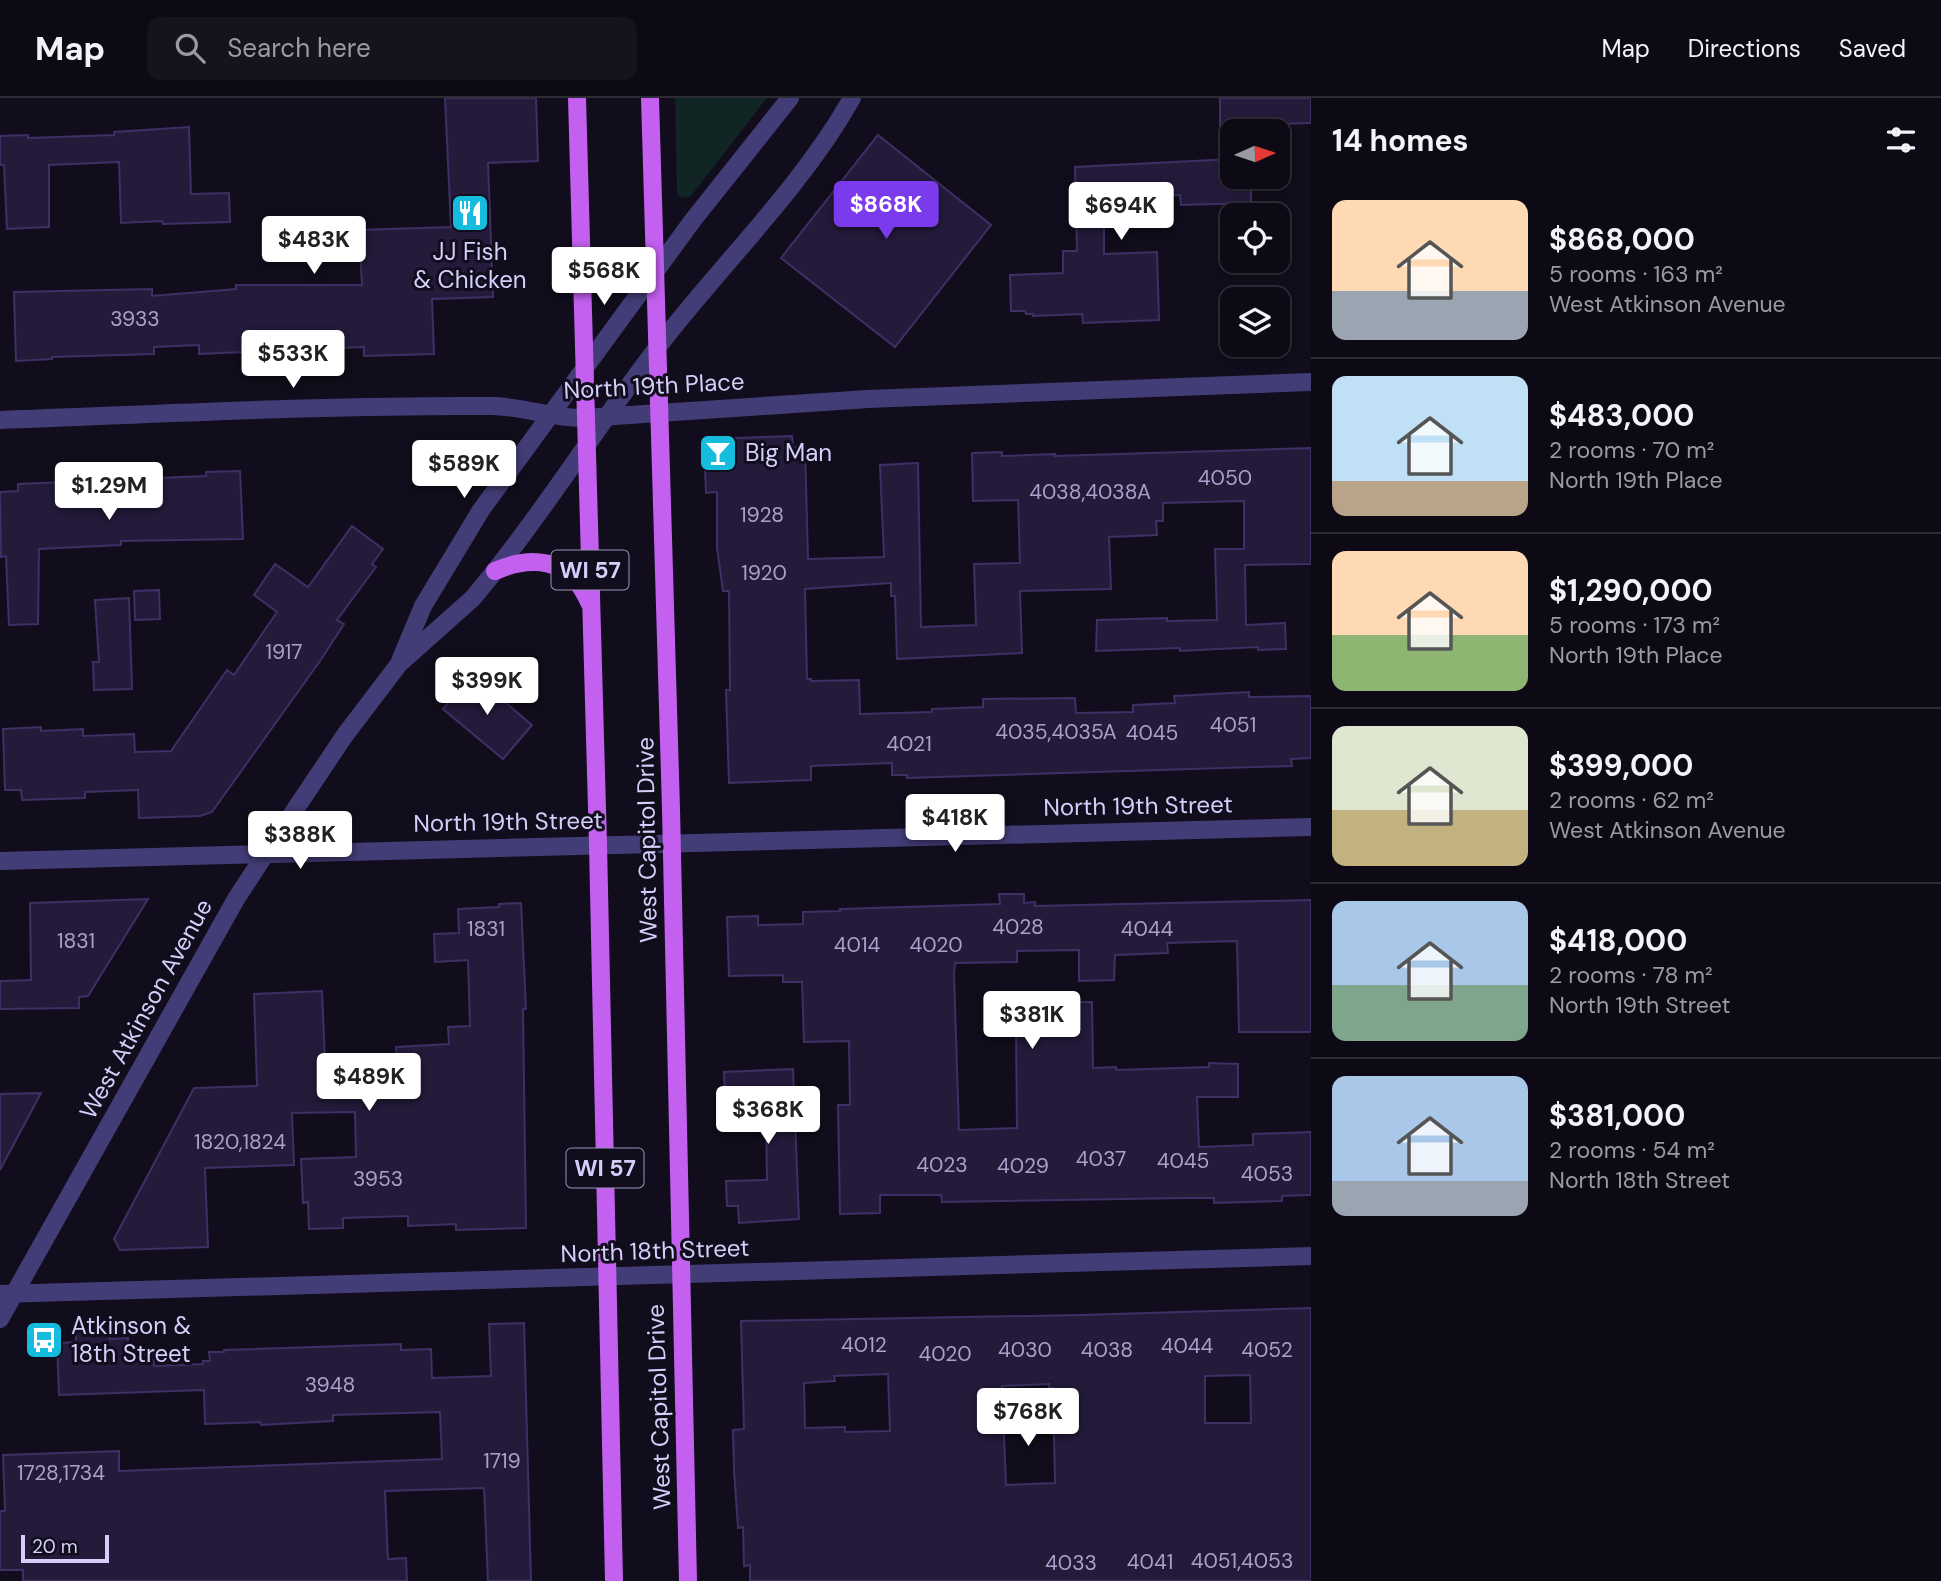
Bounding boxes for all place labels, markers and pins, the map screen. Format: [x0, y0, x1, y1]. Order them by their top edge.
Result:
pin: $868K [837, 181, 935, 241]
pin: $694K [1072, 183, 1170, 242]
restaurant icon: JJ Fish & Chicken [449, 192, 491, 234]
pin: $483K [265, 216, 363, 276]
place label: JJ Fish & Chicken [413, 236, 527, 295]
pin: $568K [555, 248, 653, 307]
pin: $533K [244, 330, 342, 390]
bar icon: Big Man [697, 432, 739, 474]
place label: Big Man [745, 437, 832, 468]
pin: $589K [415, 440, 513, 500]
pin: $1.29M [52, 462, 166, 522]
pin: $399K [438, 658, 536, 717]
pin: $418K [906, 794, 1004, 854]
pin: $388K [251, 812, 349, 871]
pin: $381K [983, 992, 1081, 1051]
pin: $489K [320, 1054, 418, 1113]
pin: $368K [719, 1086, 817, 1146]
place label: Atkinson & 18th Street [71, 1310, 191, 1369]
bus stop icon: Atkinson & 18th Street [23, 1319, 65, 1361]
pin: $768K [979, 1388, 1077, 1448]

